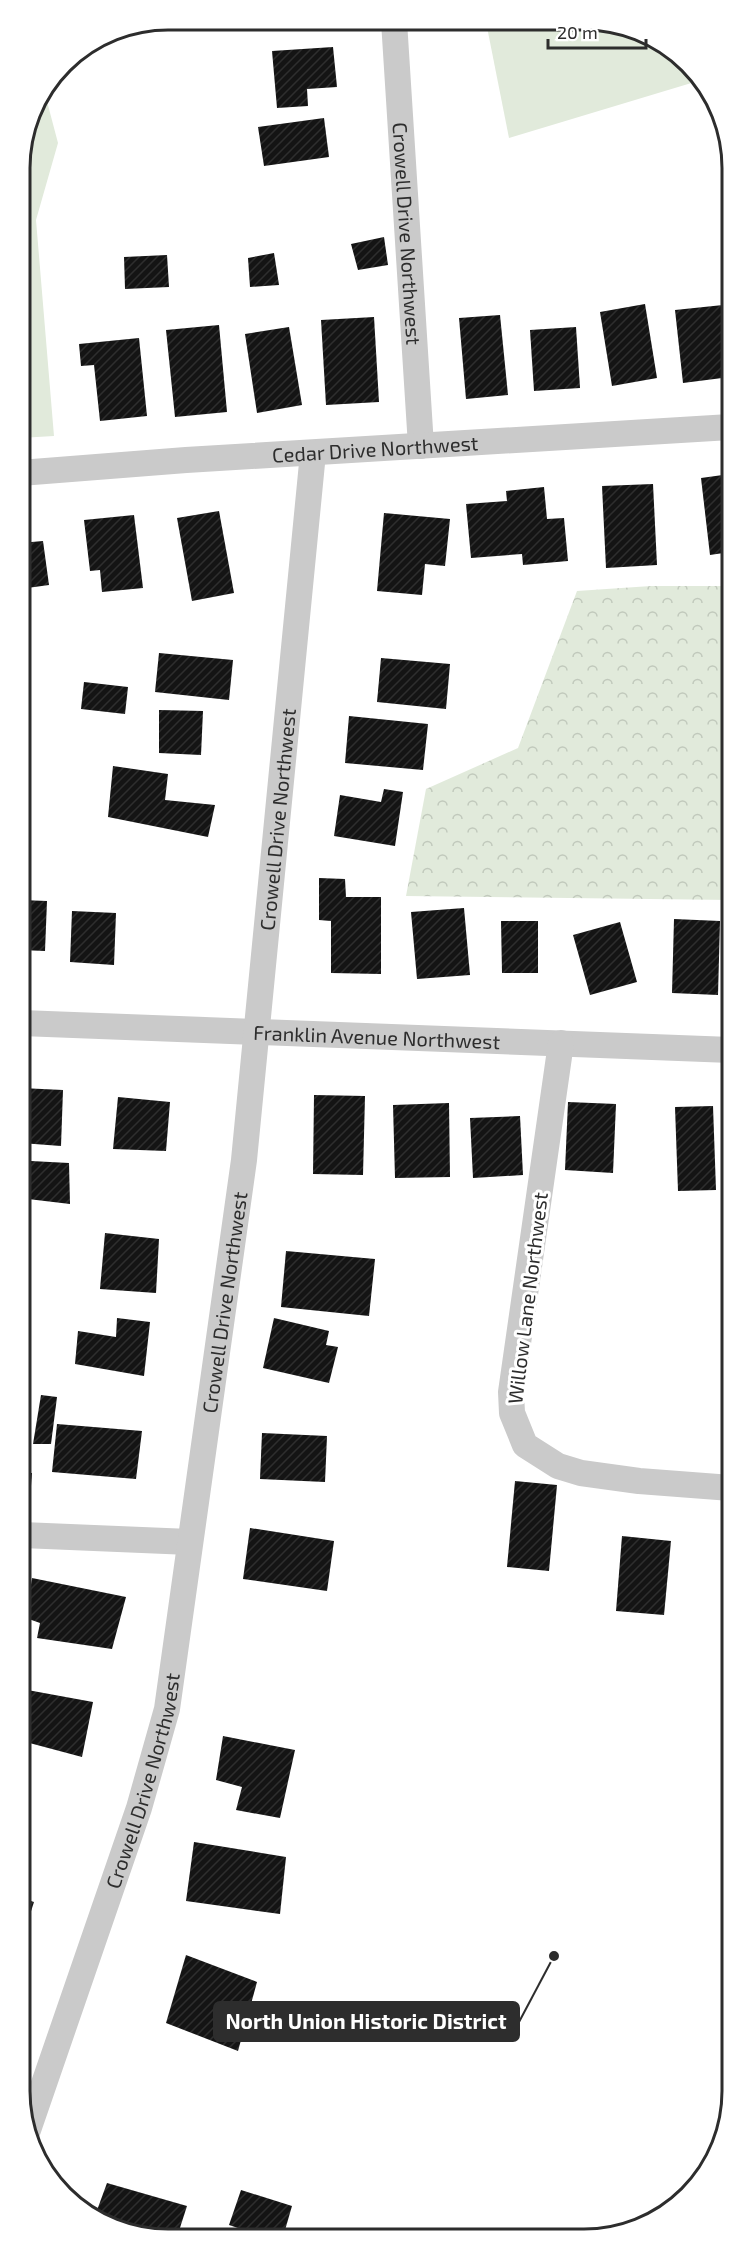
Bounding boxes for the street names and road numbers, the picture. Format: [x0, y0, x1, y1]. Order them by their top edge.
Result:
street label: Crowell Drive Northwest [388, 121, 427, 346]
street label: Cedar Drive Northwest [271, 430, 479, 467]
street label: Crowell Drive Northwest [254, 707, 300, 932]
street label: Franklin Avenue Northwest [253, 1020, 501, 1053]
street label: Crowell Drive Northwest [197, 1190, 251, 1415]
street label: Willow Lane Northwest [502, 1190, 552, 1405]
street label: Crowell Drive Northwest [100, 1671, 184, 1892]

